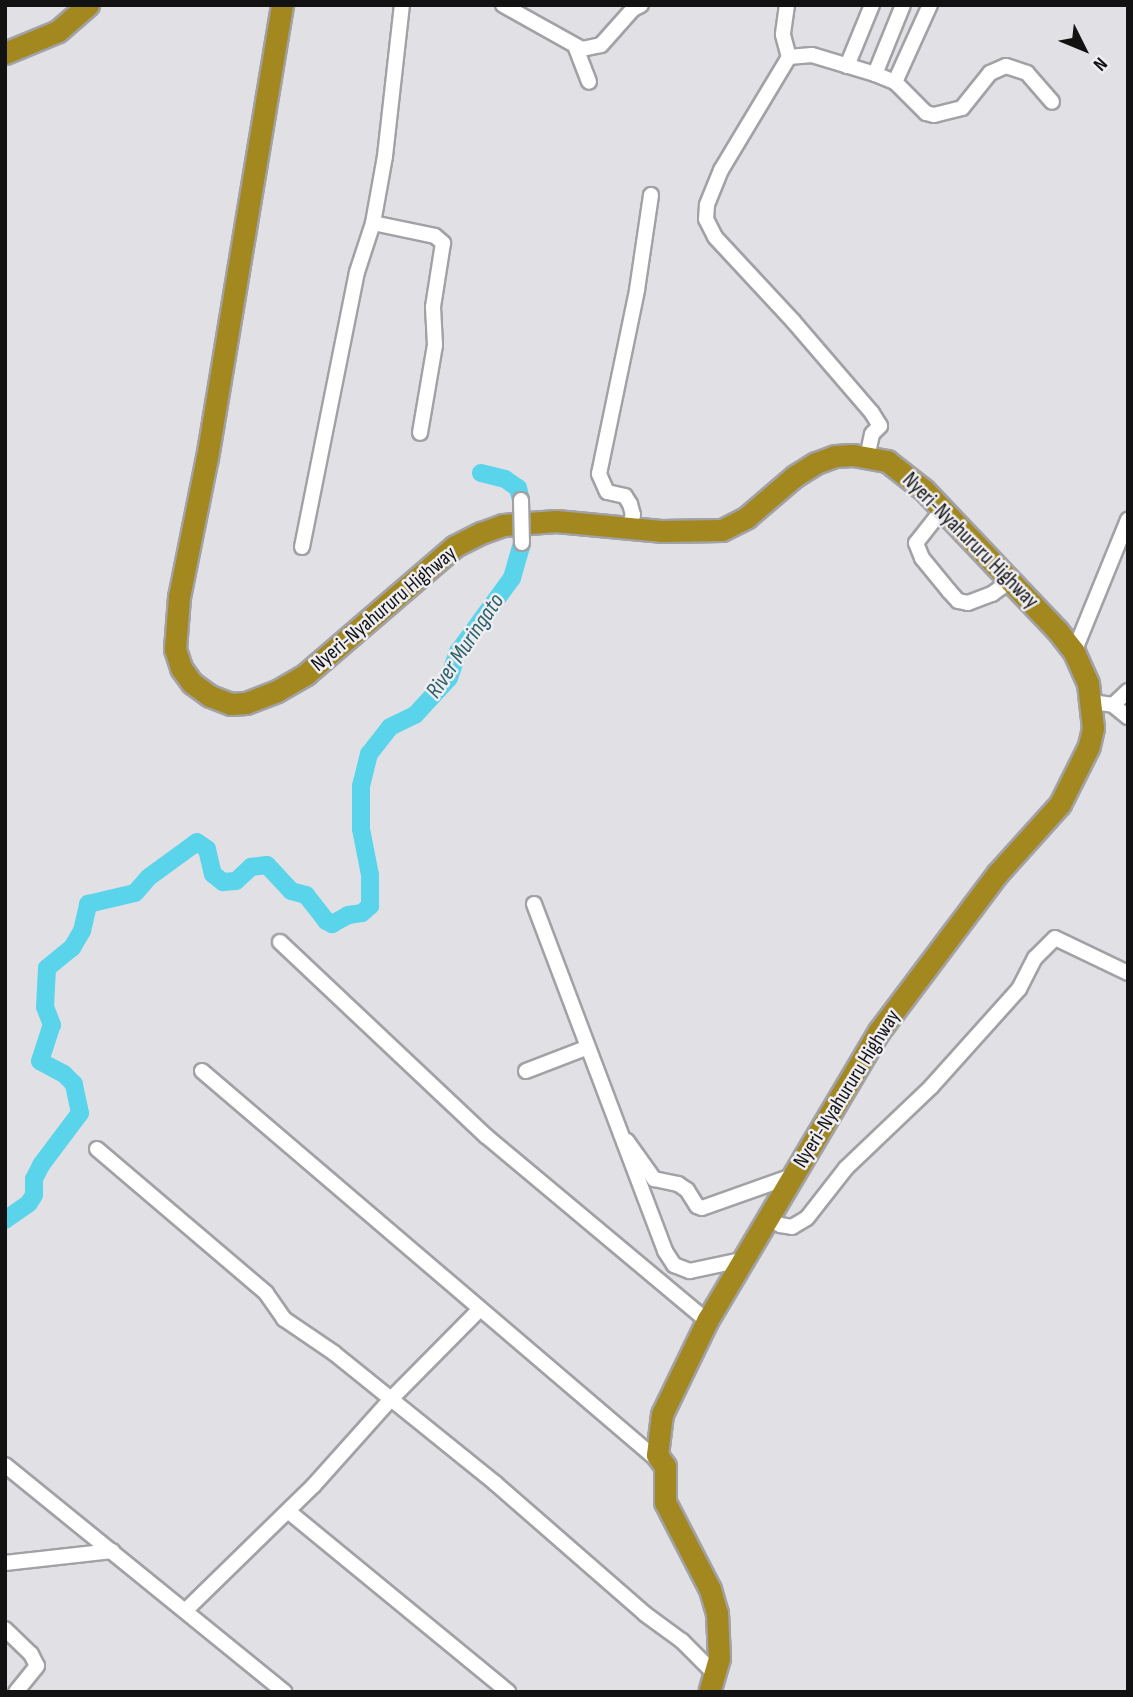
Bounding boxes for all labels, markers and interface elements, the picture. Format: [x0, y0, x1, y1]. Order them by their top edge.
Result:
north arrow [1049, 14, 1119, 84]
text: N [1088, 52, 1112, 75]
street label: Nyeri-Nyahururu Highway [897, 468, 1043, 614]
street label: Nyeri-Nyahururu Highway [306, 541, 462, 677]
water label: River Muringato [420, 589, 510, 703]
street label: Nyeri-Nyahururu Highway [788, 1005, 906, 1173]

